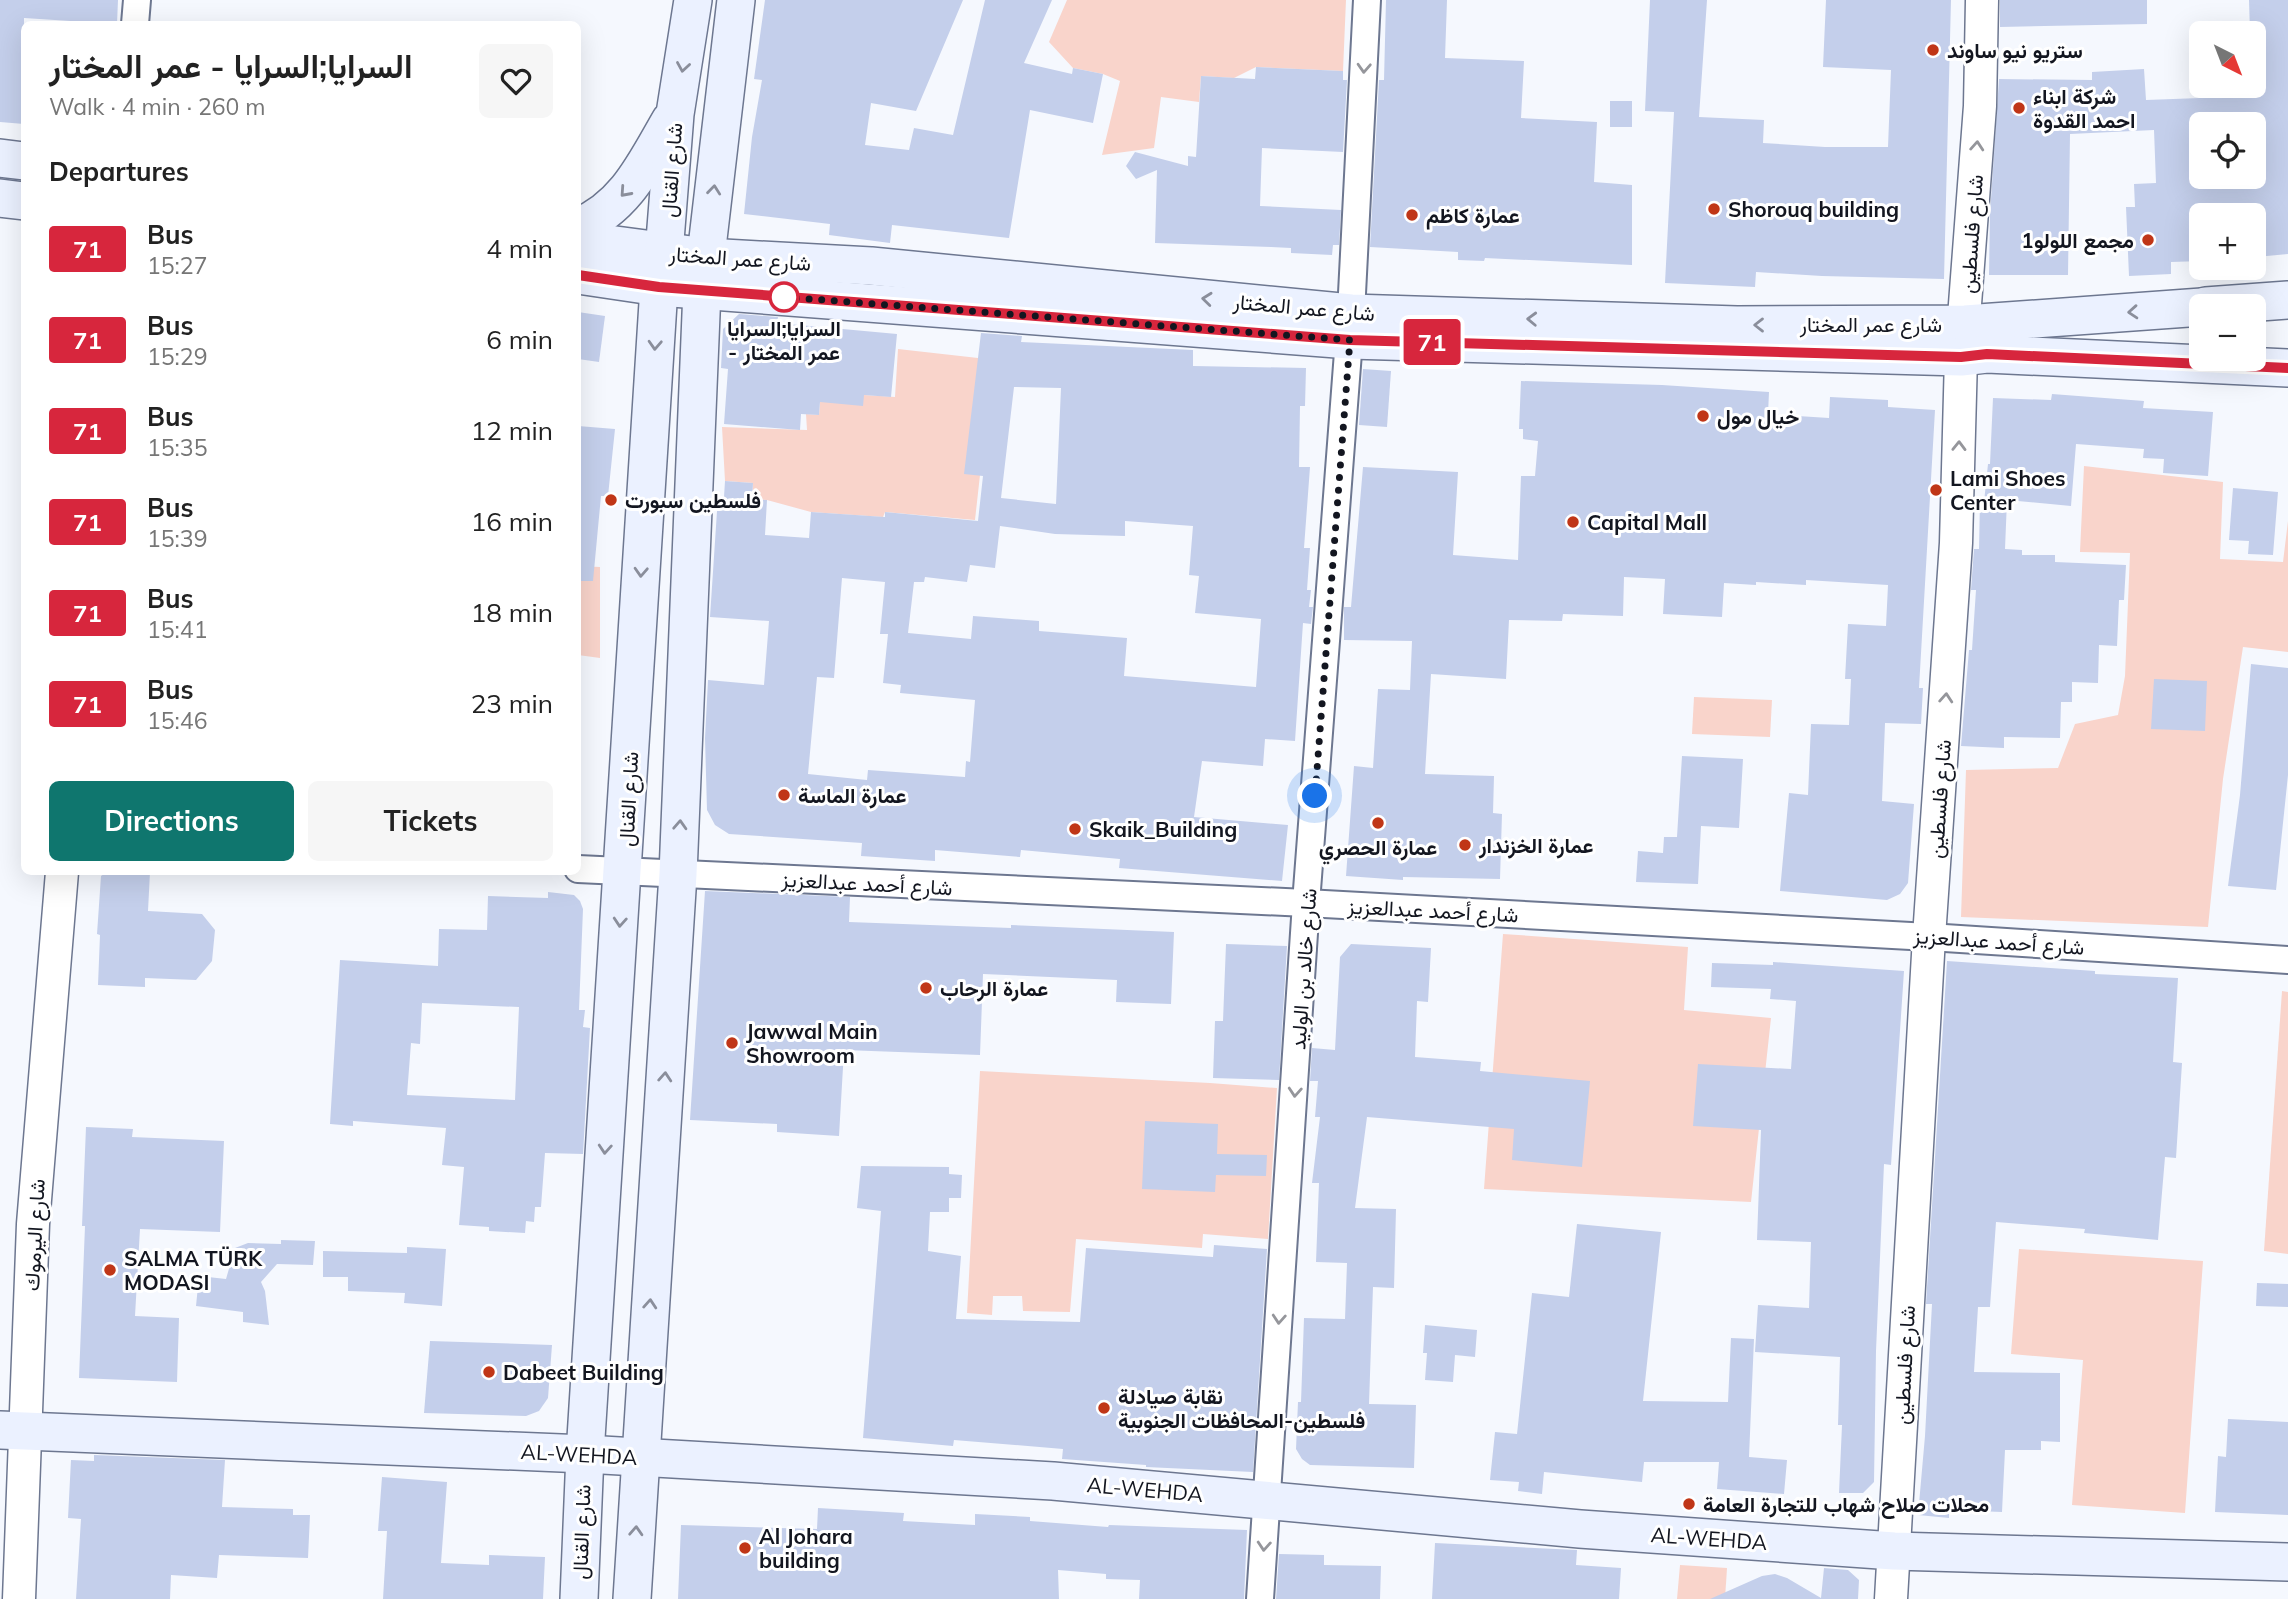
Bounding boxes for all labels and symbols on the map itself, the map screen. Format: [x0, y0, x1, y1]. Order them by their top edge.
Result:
north arrow [2189, 21, 2266, 98]
place label: ستريو نيو ساوند [1947, 37, 2083, 64]
marker: ستريو نيو ساوند [1925, 42, 1941, 58]
one-way arrow [676, 62, 691, 73]
one-way arrow [1356, 63, 1371, 74]
place label: شركة ابناء احمد القدوة [2033, 83, 2135, 134]
marker: شركة ابناء احمد القدوة [2011, 100, 2027, 116]
street label: شارع القنال [655, 122, 689, 218]
one-way arrow [1969, 140, 1984, 151]
street label: شارع فلسطين [1954, 174, 1990, 295]
one-way arrow [621, 184, 633, 197]
one-way arrow [706, 184, 721, 195]
place label: Shorouq building [1728, 196, 1899, 222]
marker: Shorouq building [1706, 201, 1722, 217]
place label: عمارة كاظم [1426, 202, 1520, 230]
marker: عمارة كاظم [1404, 207, 1420, 223]
place label: مجمع اللولو1 [2021, 227, 2134, 255]
marker: مجمع اللولو1 [2140, 232, 2156, 248]
street label: شارع عمر المختار [667, 240, 812, 278]
marker: السرايا;السرايا - عمر المختار [769, 282, 799, 312]
street label: شارع عمر المختار [1231, 288, 1376, 328]
one-way arrow [1201, 292, 1212, 307]
one-way arrow [2128, 304, 2139, 319]
one-way arrow [1526, 311, 1537, 326]
street label: شارع عمر المختار [1799, 311, 1942, 339]
place label: السرايا;السرايا - عمر المختار [727, 315, 841, 366]
one-way arrow [1754, 317, 1764, 333]
line badge: 71 [1400, 319, 1464, 365]
one-way arrow [648, 340, 663, 351]
place label: خيال مول [1717, 403, 1799, 430]
marker: خيال مول [1695, 408, 1711, 424]
one-way arrow [1951, 440, 1966, 451]
place label: Lami Shoes Center [1950, 465, 2066, 515]
marker: Lami Shoes Center [1928, 482, 1944, 498]
place label: فلسطين سبورت [625, 487, 761, 514]
marker: فلسطين سبورت [603, 492, 619, 508]
place label: Capital Mall [1587, 509, 1707, 535]
marker: Capital Mall [1565, 514, 1581, 530]
one-way arrow [634, 567, 649, 578]
one-way arrow [1938, 692, 1953, 703]
street label: شارع فلسطين [1922, 739, 1958, 860]
street label: شارع القنال [613, 751, 645, 847]
your location [1297, 778, 1332, 813]
place label: عمارة الماسة [798, 782, 906, 809]
marker: عمارة الماسة [776, 787, 792, 803]
marker: عمارة الحصري [1370, 815, 1386, 831]
place label: Skaik_Building [1089, 816, 1237, 842]
one-way arrow [672, 819, 687, 830]
marker: Skaik_Building [1067, 821, 1083, 837]
place label: عمارة الخزندار [1478, 832, 1593, 859]
place label: عمارة الحصري [1319, 834, 1437, 865]
marker: عمارة الخزندار [1457, 837, 1473, 853]
street label: شارع أحمد عبدالعزيز [780, 865, 953, 902]
street label: شارع خالد بن الوليد [1284, 887, 1324, 1051]
street label: شارع أحمد عبدالعزيز [1346, 892, 1519, 929]
one-way arrow [613, 916, 628, 927]
street label: شارع أحمد عبدالعزيز [1912, 922, 2085, 962]
place label: عمارة الرحاب [940, 975, 1048, 1002]
marker: عمارة الرحاب [918, 980, 934, 996]
place label: Jawwal Main Showroom [746, 1018, 878, 1068]
marker: Jawwal Main Showroom [724, 1035, 740, 1051]
one-way arrow [657, 1071, 672, 1082]
one-way arrow [1288, 1087, 1303, 1098]
one-way arrow [598, 1143, 613, 1154]
street label: شارع اليرموك [18, 1178, 52, 1292]
place label: SALMA TÜRK MODASI [124, 1245, 263, 1295]
marker: SALMA TÜRK MODASI [102, 1262, 118, 1278]
one-way arrow [642, 1298, 657, 1309]
street label: شارع فلسطين [1888, 1305, 1922, 1425]
one-way arrow [1272, 1314, 1287, 1325]
place label: Dabeet Building [503, 1359, 664, 1385]
marker: Dabeet Building [481, 1364, 497, 1380]
place label: نقابة صيادلة فلسطين-المحافظات الجنوبية [1118, 1383, 1365, 1434]
marker: نقابة صيادلة فلسطين-المحافظات الجنوبية [1096, 1400, 1112, 1416]
street label: AL-WEHDA [520, 1438, 639, 1470]
street label: AL-WEHDA [1086, 1471, 1205, 1507]
street label: شارع القنال [566, 1484, 598, 1580]
place label: محلات صلاح شهاب للتجارة العامة [1703, 1491, 1989, 1519]
marker: محلات صلاح شهاب للتجارة العامة [1681, 1496, 1697, 1512]
street label: AL-WEHDA [1650, 1521, 1769, 1555]
place label: Al Johara building [759, 1523, 853, 1573]
one-way arrow [629, 1525, 644, 1536]
marker: Al Johara building [737, 1540, 753, 1556]
one-way arrow [1257, 1541, 1272, 1552]

